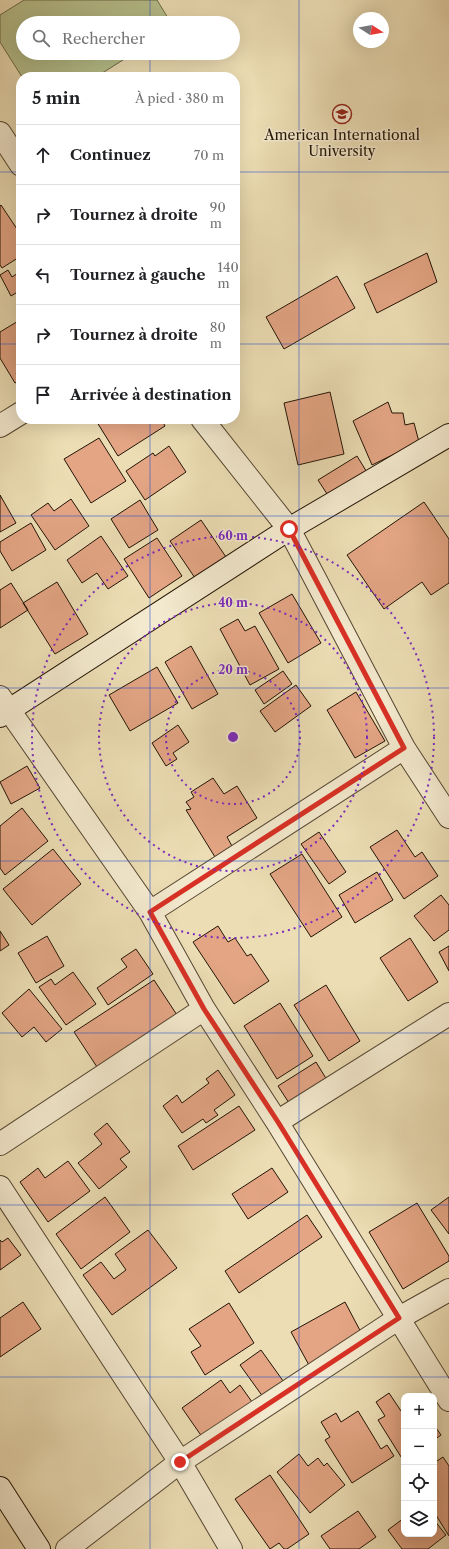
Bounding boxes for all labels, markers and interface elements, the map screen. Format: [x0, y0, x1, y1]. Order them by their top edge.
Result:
north arrow [353, 12, 389, 48]
search box [16, 16, 240, 60]
icon: search [30, 27, 52, 49]
text: Rechercher [62, 29, 145, 48]
text: 5 min [32, 88, 80, 108]
text: À pied · 380 m [135, 90, 224, 106]
school or university icon: American International University [331, 103, 353, 125]
place label: American International University [263, 126, 420, 160]
icon: ahead [32, 144, 54, 166]
text: Continuez [70, 145, 151, 164]
text: 70 m [194, 147, 224, 163]
text: 90 m [210, 199, 226, 231]
icon: right [32, 204, 54, 226]
text: Tournez à droite [70, 205, 198, 224]
text: 140 m [218, 259, 239, 291]
icon: left [32, 264, 54, 286]
text: Tournez à gauche [70, 265, 206, 284]
text: 80 m [210, 319, 226, 351]
icon: right [32, 324, 54, 346]
text: Tournez à droite [70, 325, 198, 344]
icon: arrive [32, 384, 54, 406]
text: Arrivée à destination [70, 385, 232, 404]
route start [280, 520, 298, 538]
text: 60 m [218, 528, 248, 543]
text: 40 m [218, 595, 248, 610]
text: 20 m [218, 662, 248, 677]
centre of rings [226, 730, 240, 744]
map controls [401, 1393, 437, 1537]
button: + [401, 1393, 437, 1429]
button: − [401, 1429, 437, 1465]
route end [171, 1453, 189, 1471]
button: locate [401, 1465, 437, 1501]
button: layers [401, 1501, 437, 1537]

